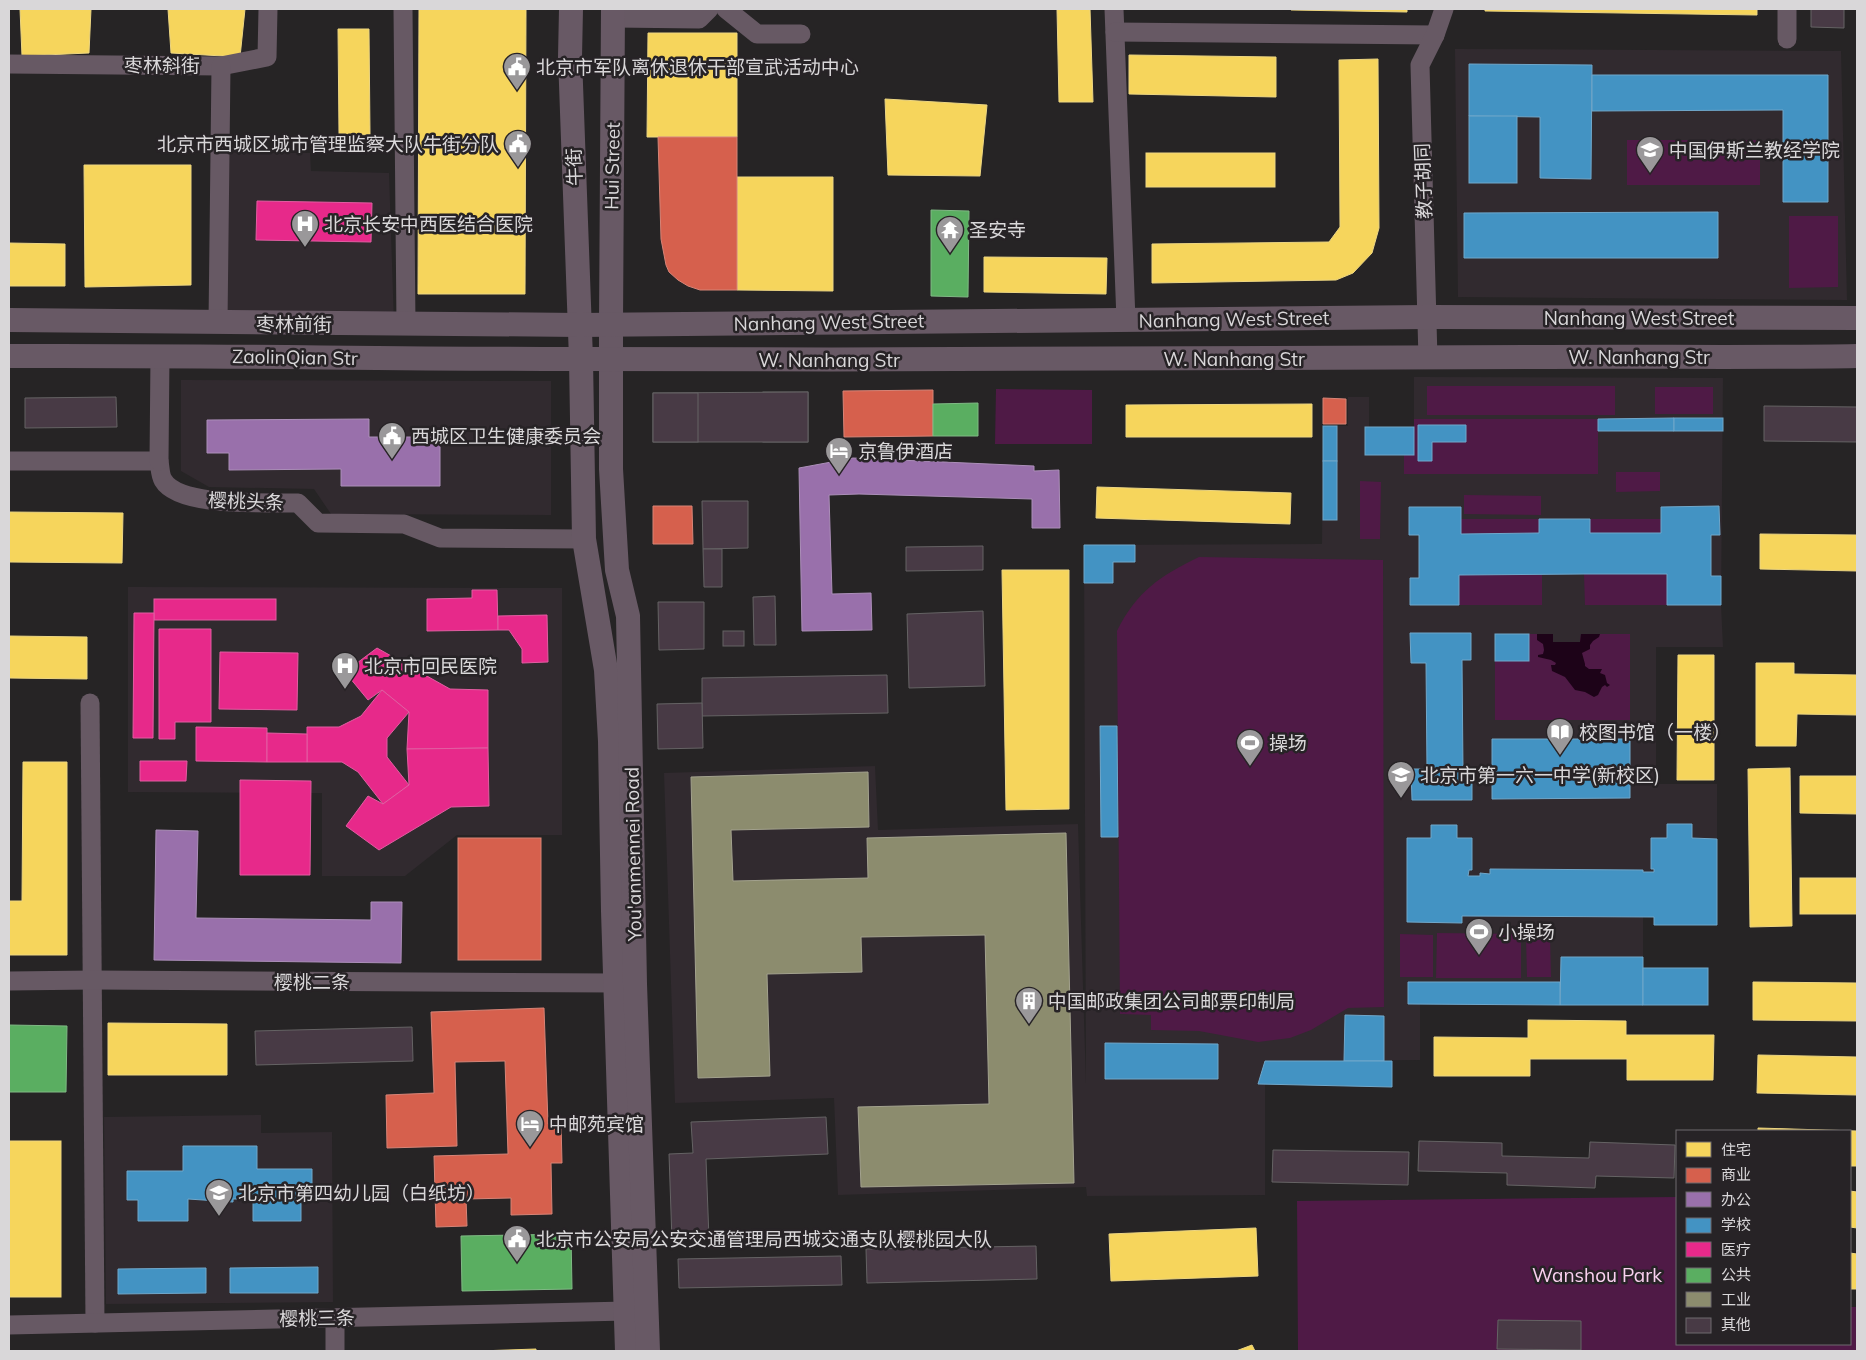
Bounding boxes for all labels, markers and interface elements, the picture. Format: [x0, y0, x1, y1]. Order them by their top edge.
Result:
public building icon: 北京市军队离休退休干部宣武活动中心 [502, 52, 532, 91]
street label: 枣林斜街 [124, 53, 200, 77]
place label: 北京市军队离休退休干部宣武活动中心 [536, 55, 859, 79]
street label: Hui Street [599, 122, 625, 210]
public building icon: 北京市西城区城市管理监察大队牛街分队 [503, 129, 533, 168]
place label: 北京市西城区城市管理监察大队牛街分队 [157, 132, 499, 156]
school or university icon: 中国伊斯兰教经学院 [1635, 135, 1665, 174]
place label: 中国伊斯兰教经学院 [1669, 138, 1840, 162]
street label: 教子胡同 [1410, 143, 1436, 219]
street label: 牛街 [561, 148, 587, 186]
hospital icon: 北京长安中西医结合医院 [290, 209, 320, 248]
place label: 北京长安中西医结合医院 [324, 212, 533, 236]
temple icon: 圣安寺 [935, 215, 965, 254]
place label: 圣安寺 [969, 218, 1026, 242]
street label: Nanhang West Street [1138, 305, 1330, 333]
street label: Nanhang West Street [1544, 306, 1735, 330]
street label: Nanhang West Street [733, 308, 925, 336]
street label: 枣林前街 [256, 312, 332, 336]
street label: ZaolinQian Str [232, 344, 358, 370]
street label: W. Nanhang Str [1568, 345, 1710, 369]
street label: W. Nanhang Str [1163, 347, 1305, 371]
street label: W. Nanhang Str [758, 348, 900, 372]
public building icon: 西城区卫生健康委员会 [377, 421, 407, 460]
place label: 西城区卫生健康委员会 [411, 424, 601, 448]
hotel icon: 京鲁伊酒店 [824, 436, 854, 475]
place label: 京鲁伊酒店 [858, 439, 953, 463]
street label: 樱桃头条 [208, 488, 284, 514]
hospital icon: 北京市回民医院 [330, 651, 360, 690]
place label: 北京市回民医院 [364, 654, 497, 678]
library icon: 校图书馆（一楼） [1545, 717, 1575, 756]
place label: 校图书馆（一楼） [1579, 720, 1731, 744]
sports icon: 操场 [1235, 728, 1265, 767]
place label: 操场 [1269, 731, 1307, 755]
school or university icon: 北京市第一六一中学(新校区) [1386, 760, 1416, 799]
place label: 北京市第一六一中学(新校区) [1420, 763, 1660, 787]
street label: You'anmennei Road [619, 767, 647, 942]
sports icon: 小操场 [1464, 917, 1494, 956]
place label: 小操场 [1498, 920, 1555, 944]
street label: 樱桃二条 [274, 970, 350, 994]
building icon: 中国邮政集团公司邮票印制局 [1014, 986, 1044, 1025]
place label: 中国邮政集团公司邮票印制局 [1048, 989, 1295, 1013]
hotel icon: 中邮苑宾馆 [515, 1109, 545, 1148]
place label: 中邮苑宾馆 [549, 1112, 644, 1136]
legend [1676, 1130, 1851, 1345]
text: 住宅 [1721, 1140, 1751, 1159]
text: 商业 [1721, 1165, 1751, 1184]
school or university icon: 北京市第四幼儿园（白纸坊） [204, 1178, 234, 1217]
place label: 北京市第四幼儿园（白纸坊） [238, 1181, 485, 1205]
text: 办公 [1721, 1190, 1751, 1209]
text: 学校 [1721, 1215, 1751, 1234]
public building icon: 北京市公安局公安交通管理局西城交通支队樱桃园大队 [502, 1224, 532, 1263]
place label: 北京市公安局公安交通管理局西城交通支队樱桃园大队 [536, 1227, 992, 1251]
text: 医疗 [1721, 1240, 1751, 1259]
park label: Wanshou Park [1532, 1263, 1662, 1287]
text: 公共 [1721, 1265, 1751, 1284]
text: 工业 [1721, 1290, 1751, 1309]
street label: 樱桃三条 [279, 1305, 355, 1331]
text: 其他 [1721, 1315, 1751, 1334]

